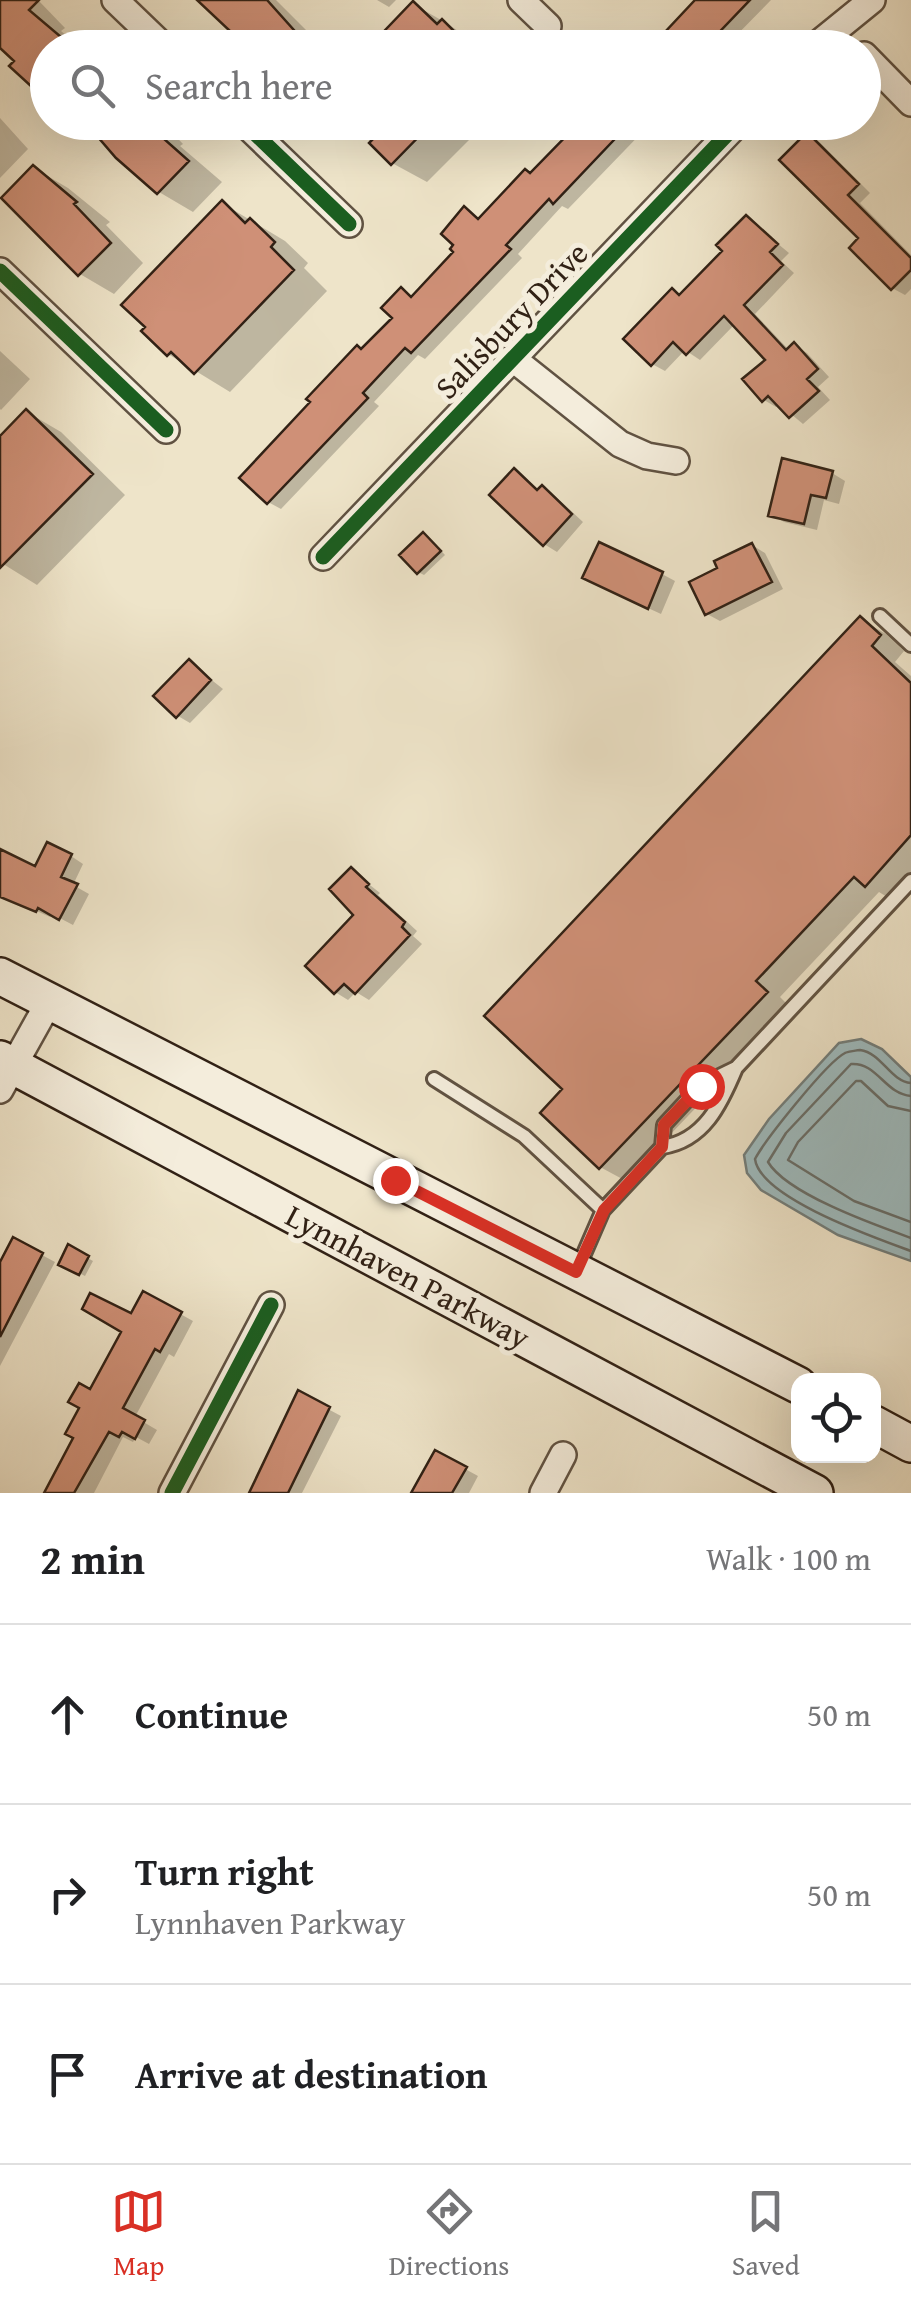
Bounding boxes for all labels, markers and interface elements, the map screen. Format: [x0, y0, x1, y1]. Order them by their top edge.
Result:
search box [30, 30, 881, 140]
text: Search here [145, 57, 333, 113]
icon: search [65, 58, 120, 113]
street label: Salisbury Drive [423, 231, 599, 409]
route start [679, 1064, 725, 1110]
route end [373, 1158, 419, 1204]
street label: Lynnhaven Parkway [278, 1192, 538, 1360]
map controls [791, 1373, 881, 1463]
button: locate [791, 1373, 881, 1463]
text: 2 min [40, 1528, 145, 1589]
text: Walk · 100 m [706, 1535, 871, 1582]
text: Continue [135, 1686, 288, 1742]
icon: ahead [40, 1687, 95, 1742]
text: 50 m [807, 1691, 871, 1738]
text: Turn right [135, 1843, 314, 1899]
icon: right [40, 1867, 95, 1922]
text: 50 m [807, 1871, 871, 1918]
text: Lynnhaven Parkway [135, 1899, 405, 1946]
text: Arrive at destination [135, 2046, 488, 2102]
icon: arrive [40, 2047, 95, 2102]
tab: Map [111, 2184, 166, 2285]
tab: Directions [389, 2184, 509, 2285]
tab: Saved [732, 2184, 800, 2285]

